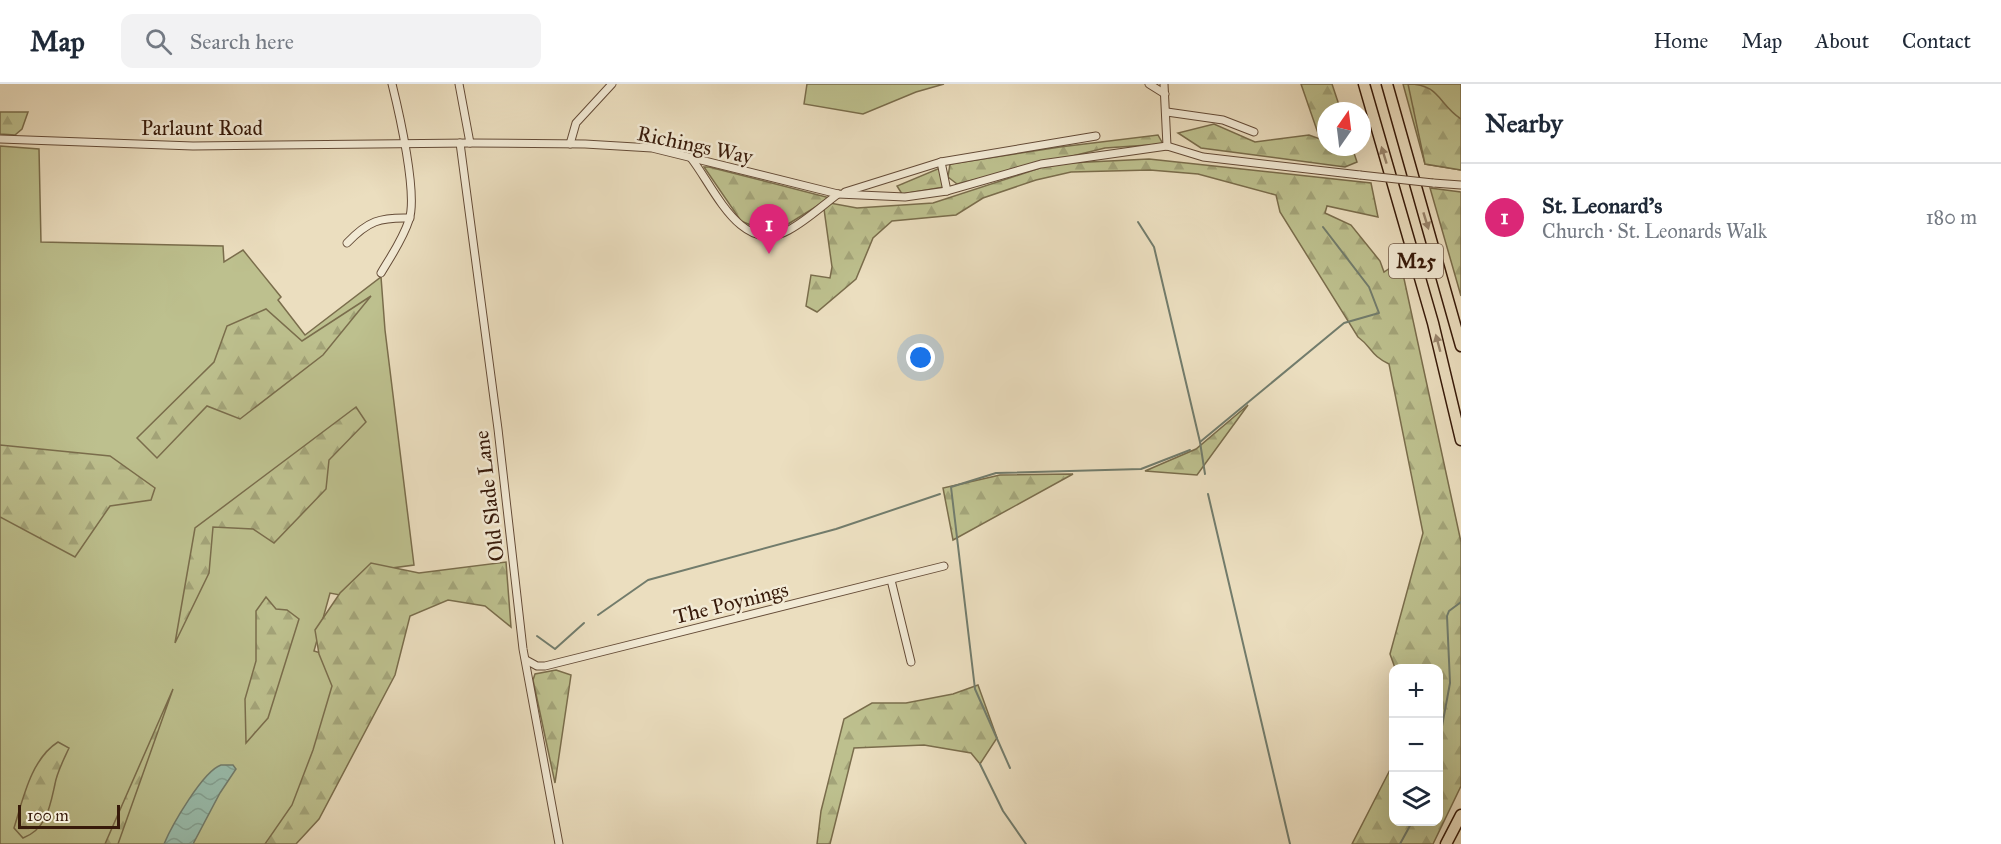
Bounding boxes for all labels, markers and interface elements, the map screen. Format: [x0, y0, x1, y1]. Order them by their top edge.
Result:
search box [121, 14, 541, 68]
text: Map [30, 24, 85, 59]
icon: search [142, 25, 175, 58]
text: Search here [190, 28, 294, 55]
text: Home [1653, 28, 1708, 54]
text: Map [1741, 28, 1782, 54]
text: About [1815, 28, 1869, 54]
text: Contact [1902, 28, 1971, 54]
north arrow [1317, 102, 1371, 156]
text: Nearby [1485, 107, 1563, 139]
street label: Parlaunt Road [141, 115, 263, 141]
street label: Richings Way [635, 120, 756, 170]
one-way arrow [1379, 146, 1388, 164]
text: St. Leonard's [1542, 192, 1662, 219]
pin: 1 [750, 204, 788, 254]
text: 1 [1501, 205, 1508, 229]
text: 180 m [1926, 205, 1977, 229]
one-way arrow [1422, 212, 1431, 230]
text: Church · St. Leonards Walk [1542, 219, 1767, 243]
road number: M25 [1389, 244, 1443, 278]
one-way arrow [1433, 333, 1443, 352]
your location [906, 343, 935, 372]
street label: Old Slade Lane [468, 429, 510, 563]
street label: The Poynings [671, 576, 791, 630]
map controls [1389, 664, 1443, 826]
button: + [1389, 664, 1443, 718]
button: − [1389, 718, 1443, 772]
button: layers [1389, 772, 1443, 826]
scale bar [18, 802, 120, 830]
text: 100 m [27, 806, 69, 825]

